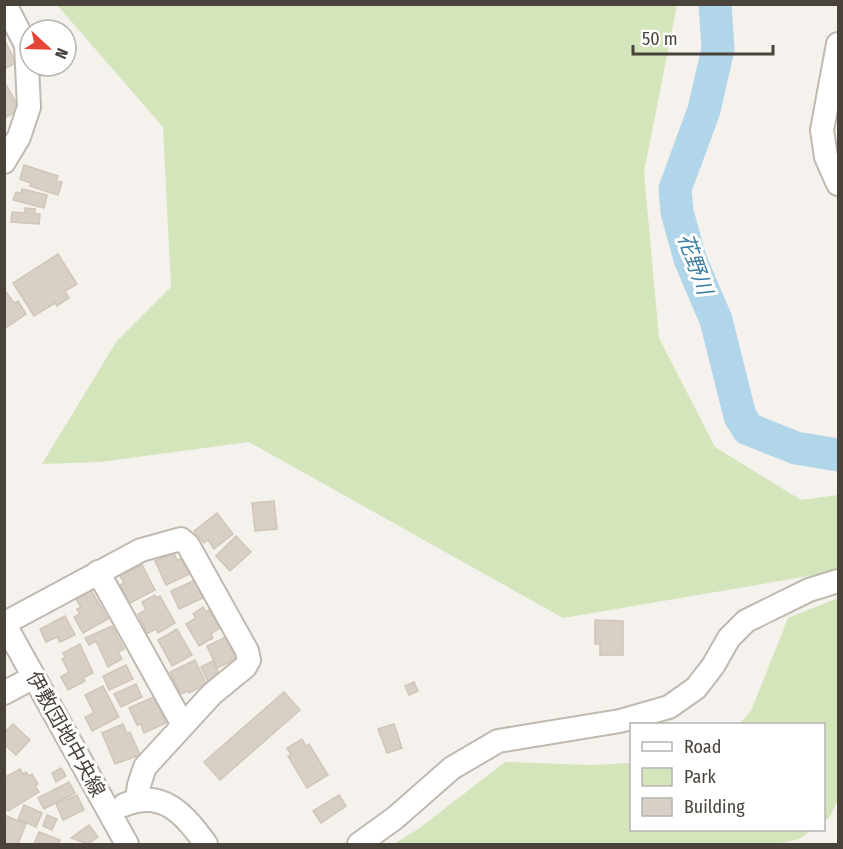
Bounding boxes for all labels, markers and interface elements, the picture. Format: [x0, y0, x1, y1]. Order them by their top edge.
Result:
north arrow [18, 18, 78, 78]
scale bar [633, 18, 772, 56]
text: 50 m [642, 28, 678, 50]
text: N [51, 45, 72, 61]
water label: 花野川 [672, 230, 719, 300]
street label: 伊敷団地中央線 [22, 667, 110, 801]
legend [630, 723, 825, 831]
text: Road [684, 736, 721, 758]
text: Park [684, 766, 717, 788]
text: Building [684, 796, 745, 818]

